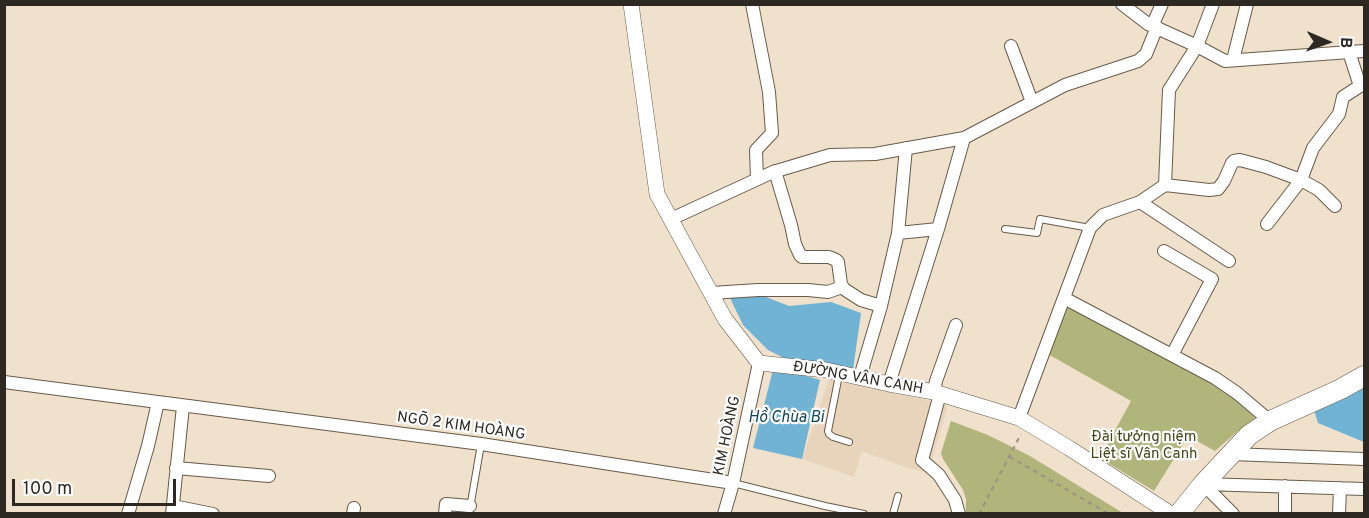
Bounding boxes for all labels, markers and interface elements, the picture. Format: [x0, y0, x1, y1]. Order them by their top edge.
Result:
north arrow [1297, 12, 1357, 72]
text: B [1335, 37, 1355, 48]
street label: ĐƯỜNG VÂN CANH [792, 359, 924, 399]
street label: KIM HOÀNG [711, 394, 745, 478]
street label: NGÕ 2 KIM HOÀNG [396, 409, 526, 445]
water label: Hồ Chùa Bi [748, 409, 824, 429]
park label: Đài tưởng niệm Liệt sĩ Vân Canh [1090, 429, 1198, 464]
scale bar [15, 467, 178, 505]
text: 100 m [23, 478, 72, 501]

